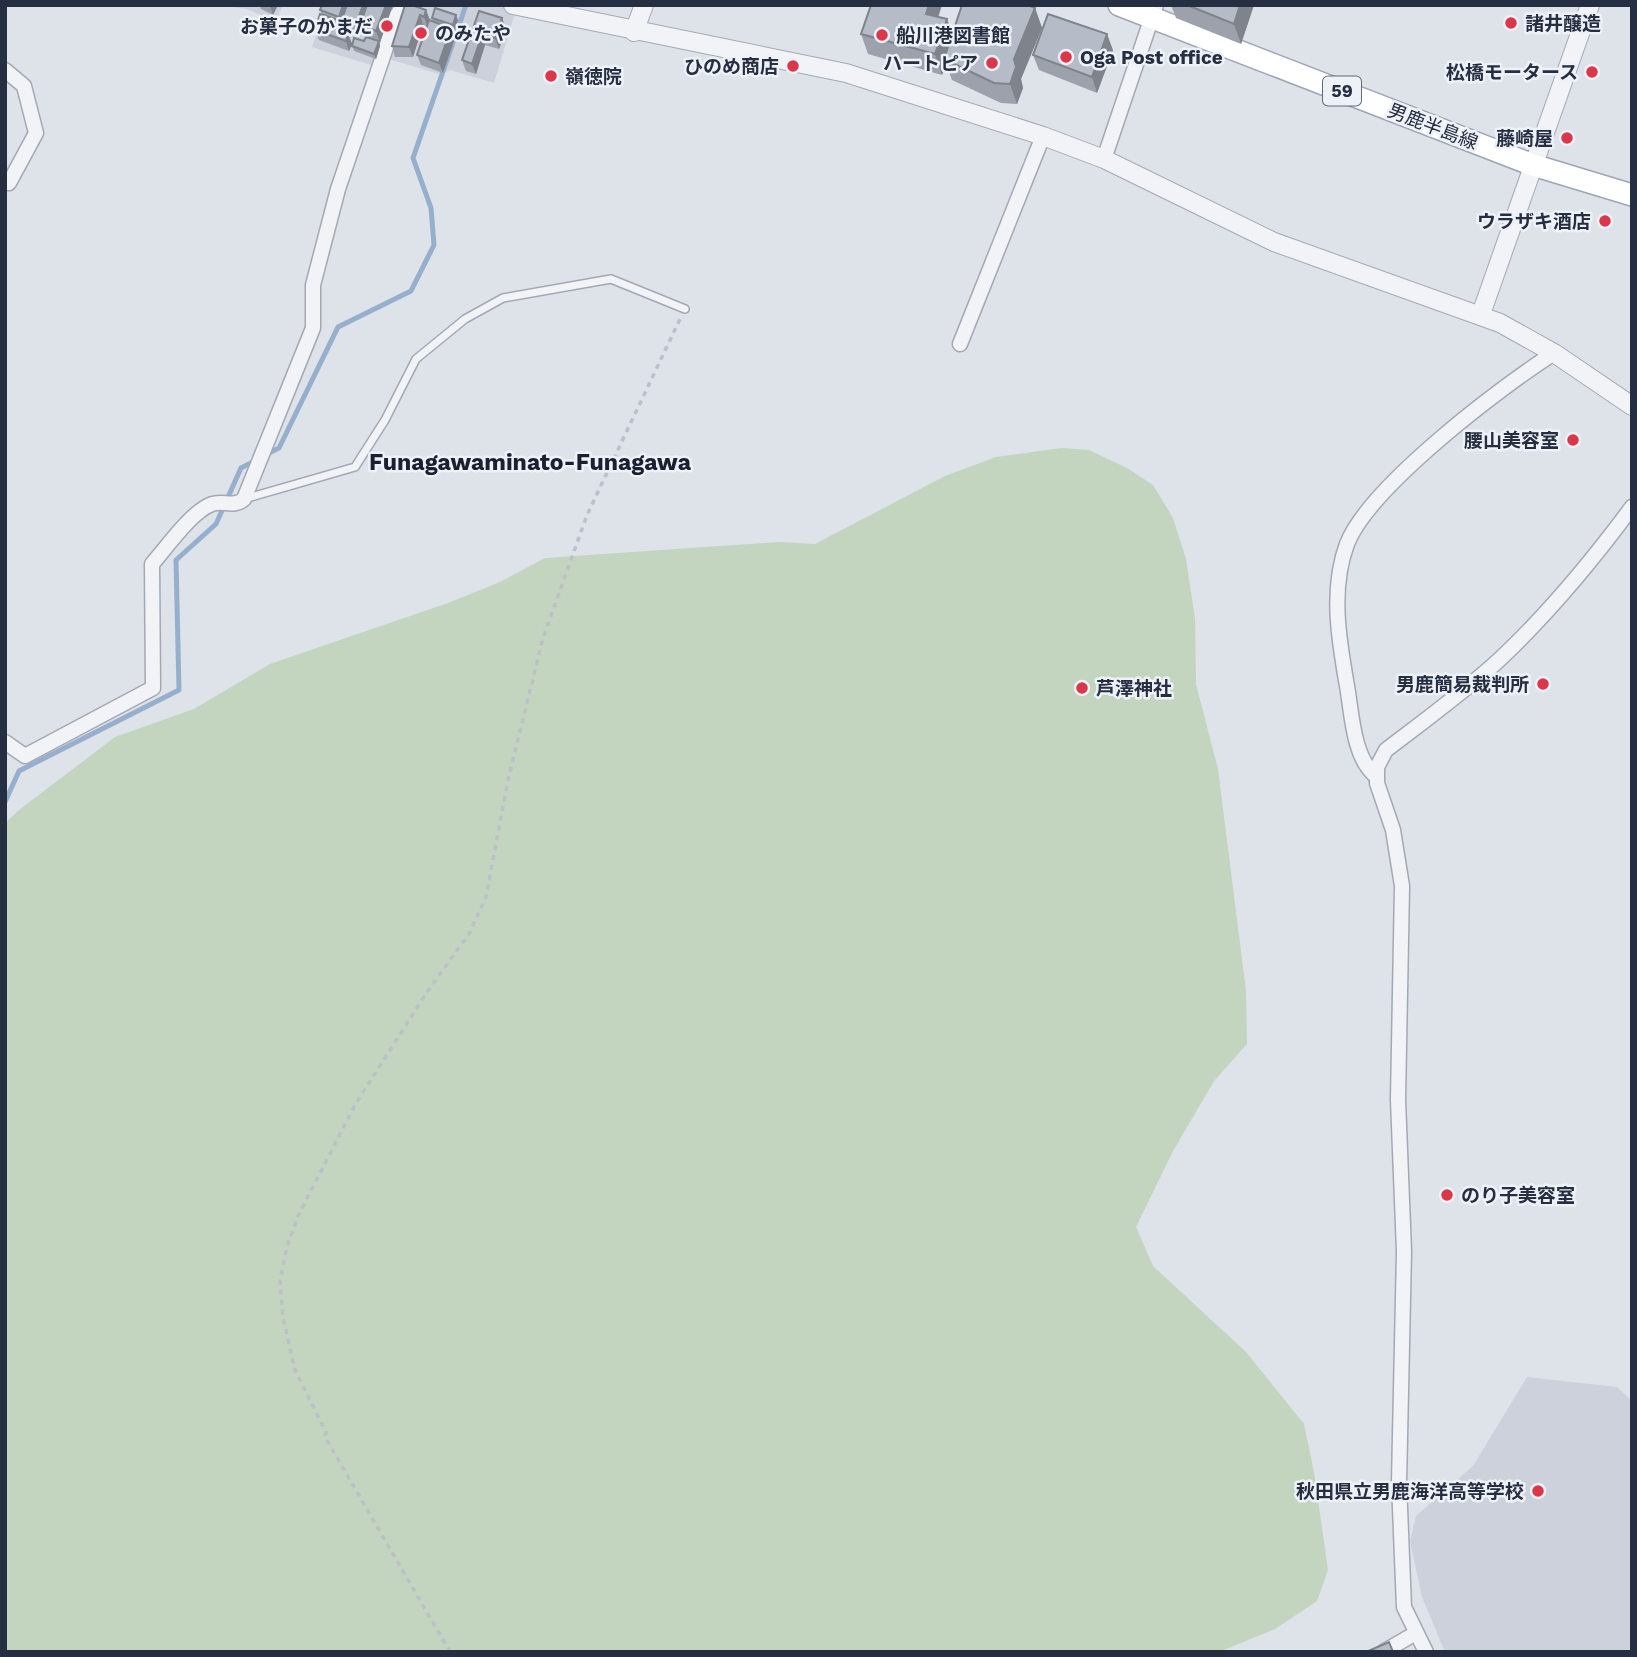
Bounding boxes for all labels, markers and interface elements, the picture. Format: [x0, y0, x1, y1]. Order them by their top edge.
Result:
place label: 諸井醸造 [1525, 12, 1601, 35]
place label: お菓子のかまだ [240, 15, 373, 38]
marker: 諸井醸造 [1503, 15, 1519, 31]
marker: お菓子のかまだ [379, 18, 395, 34]
place label: のみたや [435, 22, 511, 45]
place label: 船川港図書館 [896, 24, 1010, 47]
marker: のみたや [413, 25, 429, 41]
marker: 船川港図書館 [874, 27, 890, 43]
place label: Oga Post office [1080, 46, 1223, 69]
marker: Oga Post office [1058, 49, 1074, 65]
place label: ハートピア [883, 52, 978, 75]
place label: ひのめ商店 [684, 55, 779, 78]
marker: ハートピア [984, 55, 1000, 71]
marker: ひのめ商店 [785, 58, 801, 74]
place label: 松橋モータース [1446, 61, 1578, 84]
marker: 松橋モータース [1584, 64, 1600, 80]
place label: 嶺徳院 [565, 65, 622, 88]
marker: 嶺徳院 [543, 68, 559, 84]
road number: 59 [1323, 76, 1361, 106]
street label: 男鹿半島線 [1384, 99, 1481, 154]
place label: 藤崎屋 [1496, 127, 1553, 150]
marker: 藤崎屋 [1559, 130, 1575, 146]
place label: ウラザキ酒店 [1477, 210, 1591, 233]
marker: ウラザキ酒店 [1597, 213, 1613, 229]
place label: 腰山美容室 [1464, 429, 1559, 452]
marker: 腰山美容室 [1565, 432, 1581, 448]
district label: Funagawaminato-Funagawa [369, 449, 692, 476]
place label: 男鹿簡易裁判所 [1396, 673, 1529, 696]
marker: 男鹿簡易裁判所 [1535, 676, 1551, 692]
place label: 芦澤神社 [1096, 677, 1172, 700]
marker: 芦澤神社 [1074, 680, 1090, 696]
place label: のり子美容室 [1461, 1184, 1575, 1207]
marker: のり子美容室 [1439, 1187, 1455, 1203]
place label: 秋田県立男鹿海洋高等学校 [1296, 1480, 1524, 1503]
marker: 秋田県立男鹿海洋高等学校 [1530, 1483, 1546, 1499]

